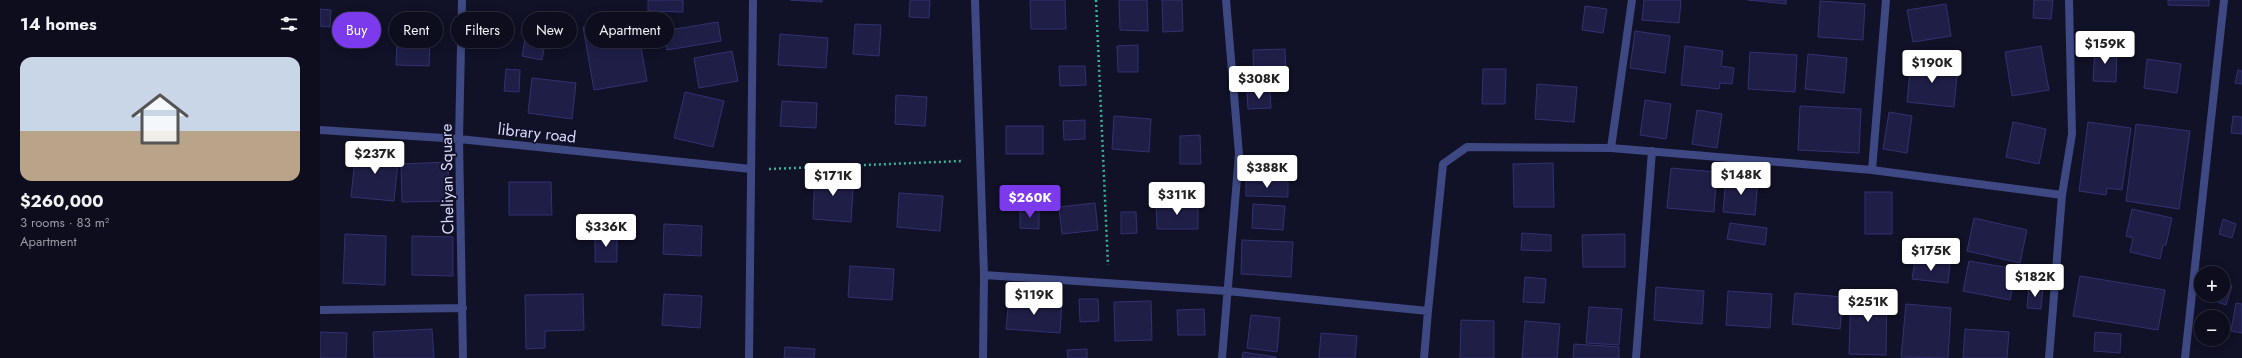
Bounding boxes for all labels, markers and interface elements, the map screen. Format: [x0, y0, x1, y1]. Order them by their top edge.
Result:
text: 14 homes [20, 12, 97, 36]
chip: Buy [332, 12, 381, 48]
chip: Rent [389, 12, 443, 48]
chip: Filters [451, 12, 514, 48]
chip: New [522, 12, 577, 48]
chip: Apartment [585, 12, 674, 48]
icon: filters [278, 13, 300, 35]
pin: $159K [2077, 31, 2133, 65]
text: $159K [2085, 34, 2125, 53]
pin: $190K [1904, 50, 1960, 84]
text: $190K [1911, 53, 1953, 72]
pin: $308K [1231, 66, 1287, 100]
text: $308K [1238, 69, 1280, 88]
icon: home [124, 83, 196, 155]
street label: library road [497, 117, 577, 149]
street label: Cheliyan Square [435, 123, 459, 235]
pin: $237K [347, 141, 403, 175]
text: $237K [354, 144, 396, 163]
pin: $388K [1239, 155, 1295, 189]
text: $388K [1246, 158, 1288, 177]
pin: $148K [1713, 162, 1769, 196]
pin: $171K [805, 163, 861, 197]
text: $148K [1720, 165, 1762, 184]
text: $171K [814, 166, 852, 185]
pin: $311K [1149, 182, 1205, 216]
pin: $260K [1002, 185, 1058, 219]
text: $311K [1158, 185, 1196, 204]
text: $260K [1008, 188, 1052, 207]
text: $260,000 [20, 189, 104, 213]
text: 3 rooms · 83 m² [20, 213, 109, 232]
pin: $336K [578, 214, 634, 248]
text: $336K [585, 217, 627, 236]
text: Apartment [20, 232, 77, 251]
pin: $175K [1903, 238, 1959, 272]
text: $175K [1911, 241, 1951, 260]
pin: $182K [2007, 264, 2063, 298]
map controls [2194, 266, 2230, 346]
button: + [2194, 266, 2230, 302]
text: $182K [2015, 267, 2055, 286]
pin: $119K [1006, 282, 1062, 316]
text: $119K [1014, 285, 1054, 304]
pin: $251K [1840, 289, 1896, 323]
text: $251K [1848, 292, 1888, 311]
button: − [2194, 310, 2230, 346]

